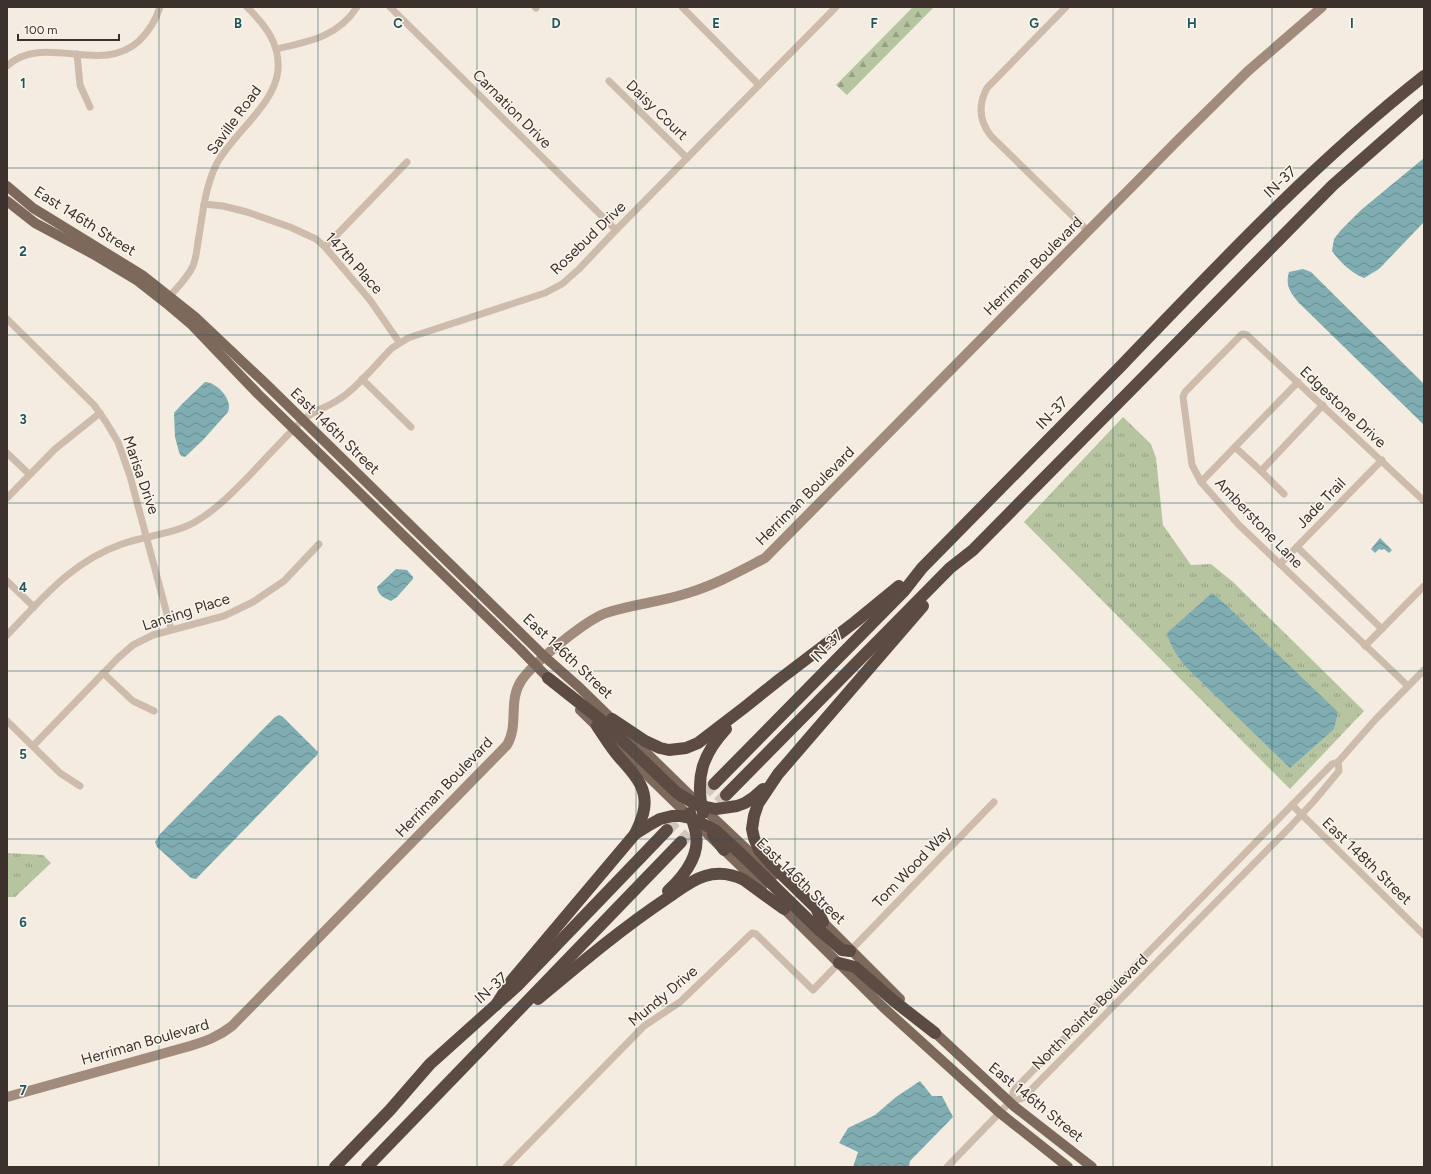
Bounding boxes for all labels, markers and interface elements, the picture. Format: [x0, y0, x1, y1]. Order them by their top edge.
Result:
scale bar [18, 16, 119, 42]
text: B [234, 16, 242, 31]
text: C [393, 16, 403, 31]
text: D [551, 16, 561, 31]
text: E [712, 16, 720, 31]
text: F [870, 16, 878, 31]
text: G [1029, 16, 1039, 31]
text: H [1187, 16, 1197, 31]
text: I [1350, 16, 1354, 31]
text: 100 m [24, 23, 58, 37]
street label: Carnation Drive [469, 66, 555, 152]
text: 1 [20, 76, 26, 91]
street label: Daisy Court [622, 76, 692, 144]
street label: Saville Road [203, 82, 265, 158]
street label: IN-37 [1260, 162, 1300, 202]
street label: East 146th Street [31, 182, 140, 260]
street label: Rosebud Drive [547, 198, 629, 278]
street label: Herriman Boulevard [980, 213, 1086, 319]
street label: 147th Place [321, 228, 387, 298]
text: 2 [19, 244, 27, 259]
street label: Edgestone Drive [1296, 363, 1390, 451]
street label: East 146th Street [287, 384, 383, 478]
street label: IN-37 [1032, 393, 1072, 433]
text: 3 [19, 412, 27, 427]
street label: Marisa Drive [119, 433, 163, 517]
street label: Herriman Boulevard [752, 443, 858, 549]
street label: Amberstone Lane [1211, 474, 1307, 572]
street label: Jade Trail [1293, 474, 1349, 532]
text: 4 [19, 580, 27, 595]
street label: Lansing Place [140, 589, 232, 635]
street label: East 146th Street [519, 610, 617, 703]
street label: IN-37 [807, 626, 847, 666]
street label: Herriman Boulevard [392, 733, 496, 841]
text: 5 [19, 747, 27, 762]
street label: East 148th Street [1319, 814, 1416, 908]
street label: Tom Wood Way [869, 823, 955, 911]
street label: East 146th Street [753, 834, 849, 928]
text: 6 [19, 915, 27, 930]
street label: North Pointe Boulevard [1028, 950, 1152, 1074]
street label: Mundy Drive [625, 962, 701, 1030]
street label: IN-37 [471, 969, 511, 1007]
street label: Herriman Boulevard [79, 1015, 211, 1069]
street label: East 146th Street [985, 1058, 1087, 1146]
text: 7 [19, 1083, 27, 1098]

